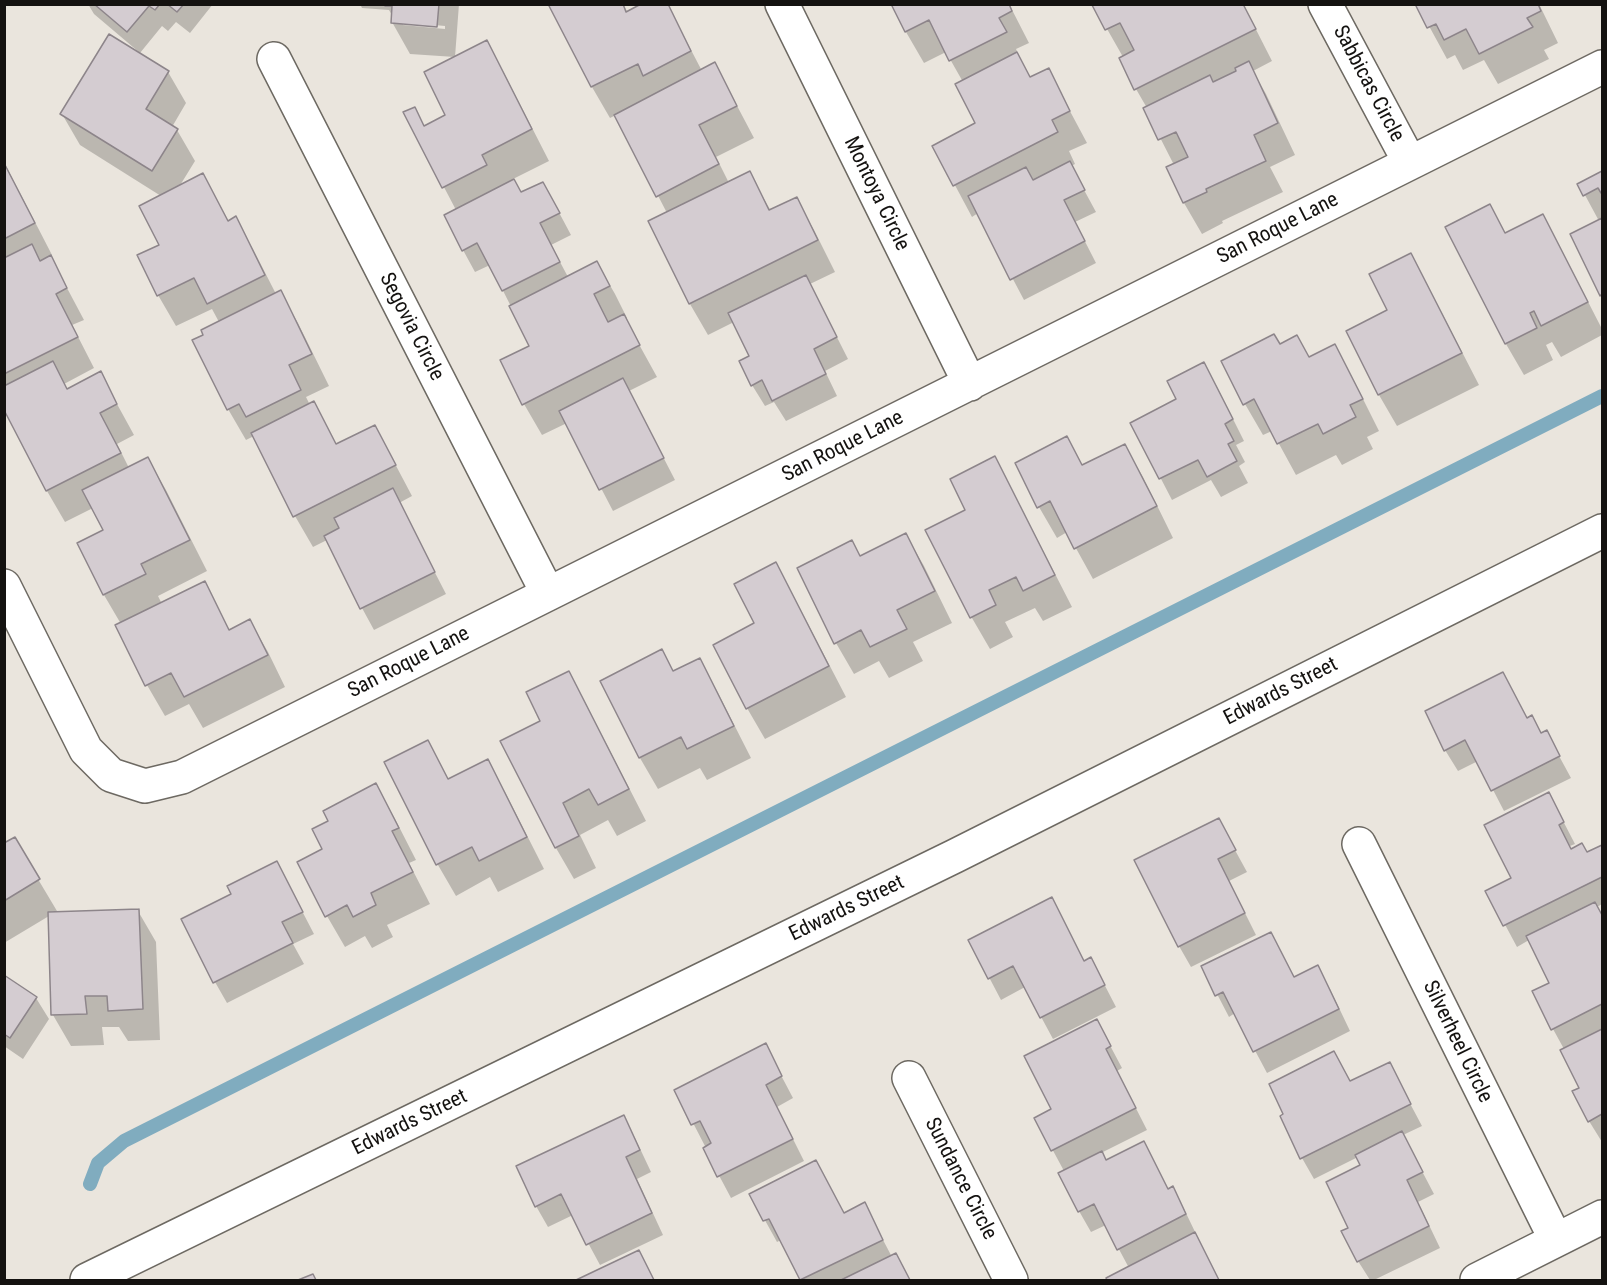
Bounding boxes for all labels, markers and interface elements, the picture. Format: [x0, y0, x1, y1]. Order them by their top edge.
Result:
street label: Sabbicas Circle [1327, 22, 1409, 146]
street label: Montoya Circle [838, 133, 914, 255]
street label: San Roque Lane [1213, 188, 1343, 270]
street label: Segovia Circle [373, 269, 449, 385]
street label: San Roque Lane [778, 406, 908, 488]
street label: San Roque Lane [344, 622, 474, 704]
street label: Edwards Street [1220, 652, 1342, 732]
street label: Edwards Street [785, 870, 909, 948]
street label: Silverheel Circle [1417, 977, 1497, 1107]
street label: Edwards Street [348, 1084, 472, 1162]
street label: Sundance Circle [918, 1114, 1002, 1244]

